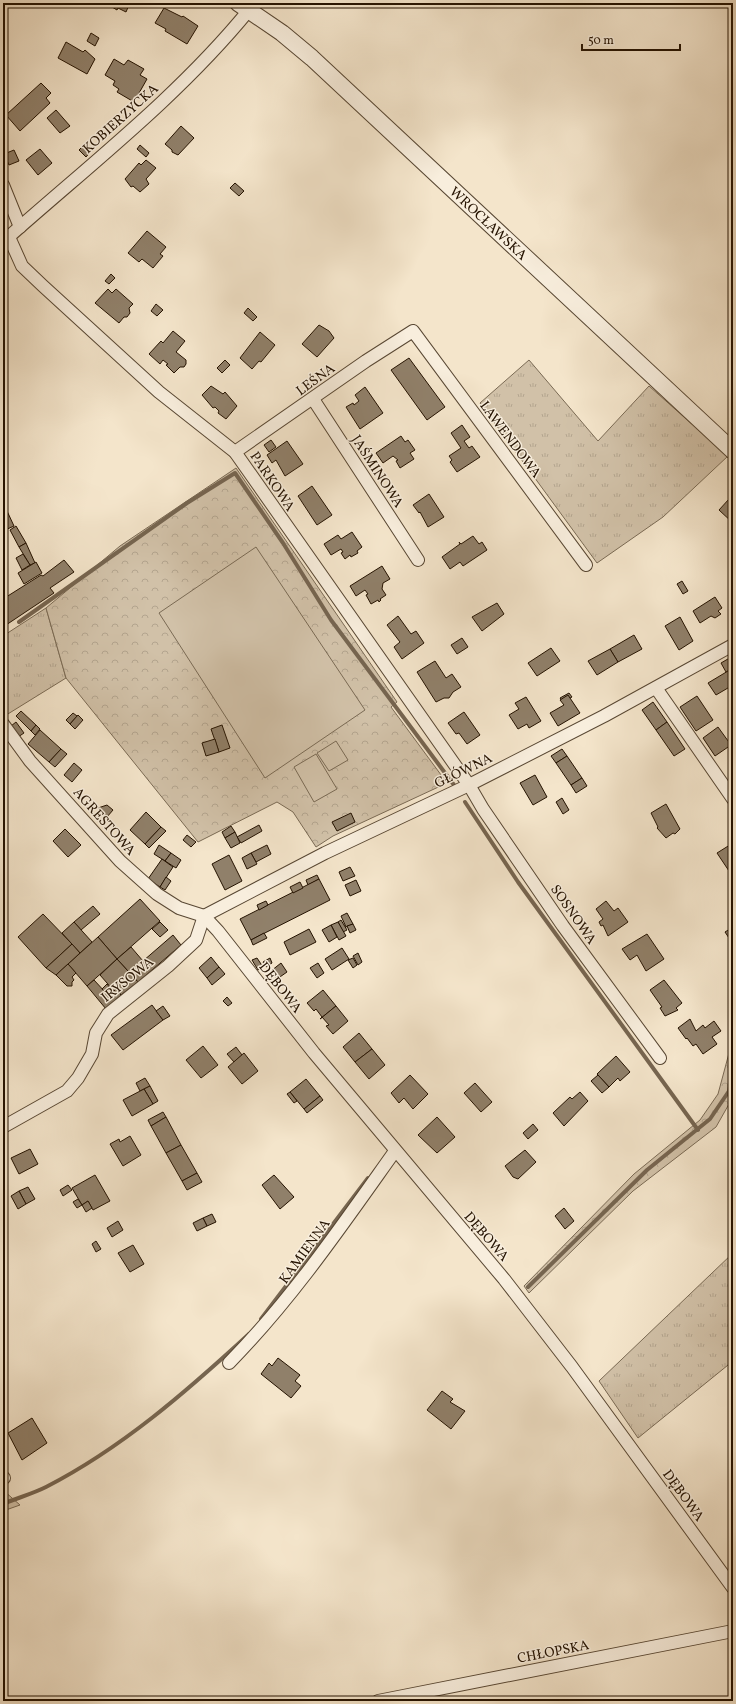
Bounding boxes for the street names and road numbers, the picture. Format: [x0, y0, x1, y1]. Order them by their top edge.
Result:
street label: KOBIERZYCKA [79, 80, 163, 158]
street label: WROCŁAWSKA [445, 183, 531, 265]
street label: LEŚNA [292, 359, 339, 401]
street label: LAWENDOWA [475, 398, 545, 482]
street label: JAŚMINOWA [346, 431, 408, 512]
street label: PARKOWA [245, 448, 299, 516]
street label: GŁÓWNA [431, 748, 496, 794]
street label: AGRESTOWA [68, 784, 140, 860]
street label: SOSNOWA [545, 881, 600, 949]
street label: IRYSOWA [98, 953, 158, 1007]
street label: DĘBOWA [254, 958, 306, 1017]
street label: DĘBOWA [459, 1208, 513, 1266]
street label: KAMIENNA [275, 1215, 335, 1288]
street label: DĘBOWA [657, 1466, 708, 1526]
street label: CHŁOPSKA [516, 1636, 591, 1669]

